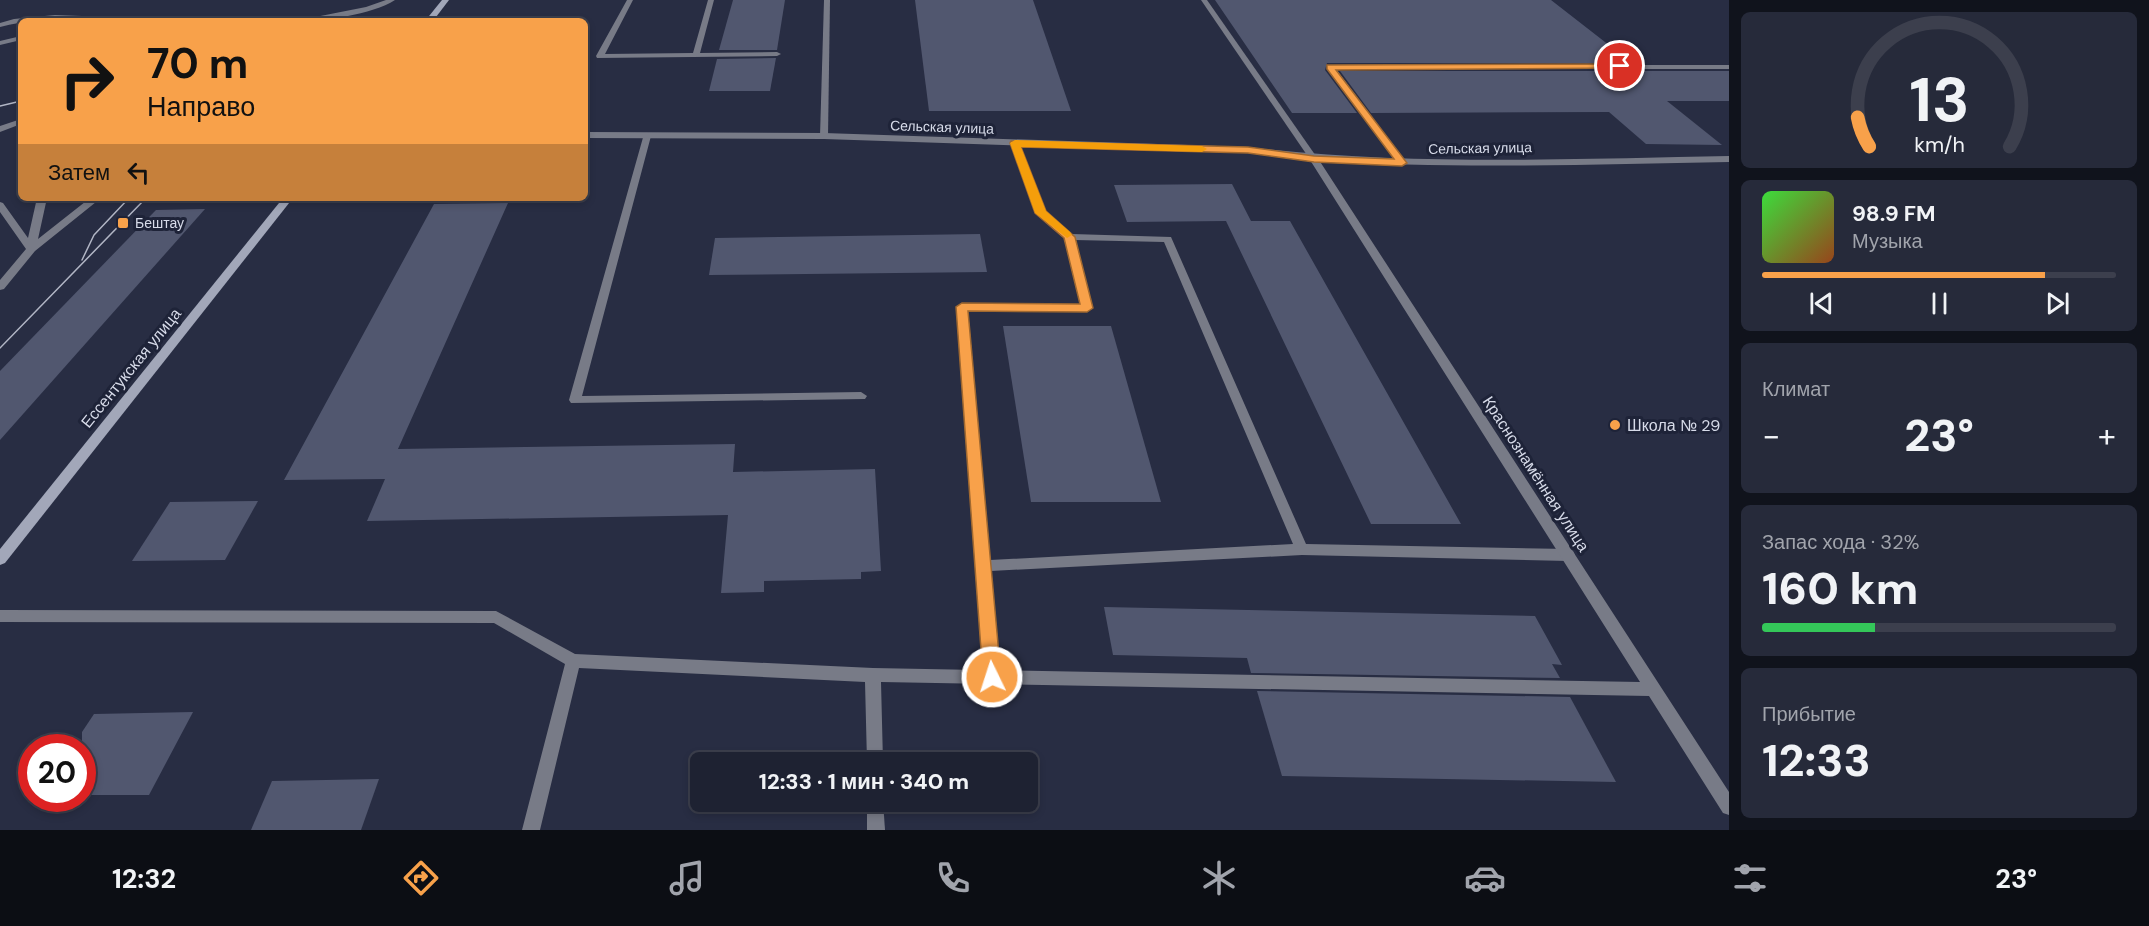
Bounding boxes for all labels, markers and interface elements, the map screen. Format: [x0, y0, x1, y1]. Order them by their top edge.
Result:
text: 70 m [147, 36, 248, 91]
pin [1594, 40, 1645, 91]
icon: right [48, 42, 126, 120]
icon: arrive [1603, 49, 1636, 82]
text: 13 [1909, 59, 1969, 140]
text: Направо [147, 89, 255, 124]
street label: Сельская улица [890, 116, 994, 138]
text: km/h [1914, 131, 1964, 159]
street label: Сельская улица [1428, 138, 1532, 158]
icon: left [122, 156, 155, 189]
text: Затем [48, 158, 110, 187]
text: 98.9 FM [1852, 199, 1936, 228]
place label: Бештау [135, 214, 184, 232]
marker: Бештау [116, 216, 130, 230]
text: Музыка [1852, 228, 1923, 254]
icon: previous [1805, 287, 1838, 320]
icon: pause [1923, 287, 1956, 320]
icon: next [2041, 287, 2074, 320]
street label: Ессентукская улица [76, 304, 186, 432]
text: Климат [1762, 376, 1830, 402]
street label: Краснознамённая улица [1478, 392, 1594, 556]
text: 23° [1904, 406, 1974, 465]
text: − [1762, 414, 1780, 457]
text: + [2098, 414, 2116, 457]
place label: Школа № 29 [1627, 415, 1720, 436]
marker: Школа № 29 [1608, 418, 1622, 432]
text: Запас хода · 32% [1762, 529, 1919, 555]
text: 160 km [1762, 559, 1918, 618]
position arrow [960, 645, 1024, 709]
text: Прибытие [1762, 701, 1856, 727]
text: 12:33 [1762, 731, 1871, 790]
speed limit sign: 20 [18, 734, 96, 812]
text: 12:33 · 1 мин · 340 m [759, 767, 969, 796]
icon: directions [400, 857, 442, 899]
icon: music [666, 857, 708, 899]
icon: phone [932, 857, 974, 899]
icon: climate [1198, 857, 1240, 899]
icon: car [1464, 857, 1506, 899]
icon: filters [1729, 857, 1771, 899]
text: 12:32 [112, 861, 176, 896]
text: 23° [1995, 861, 2037, 896]

